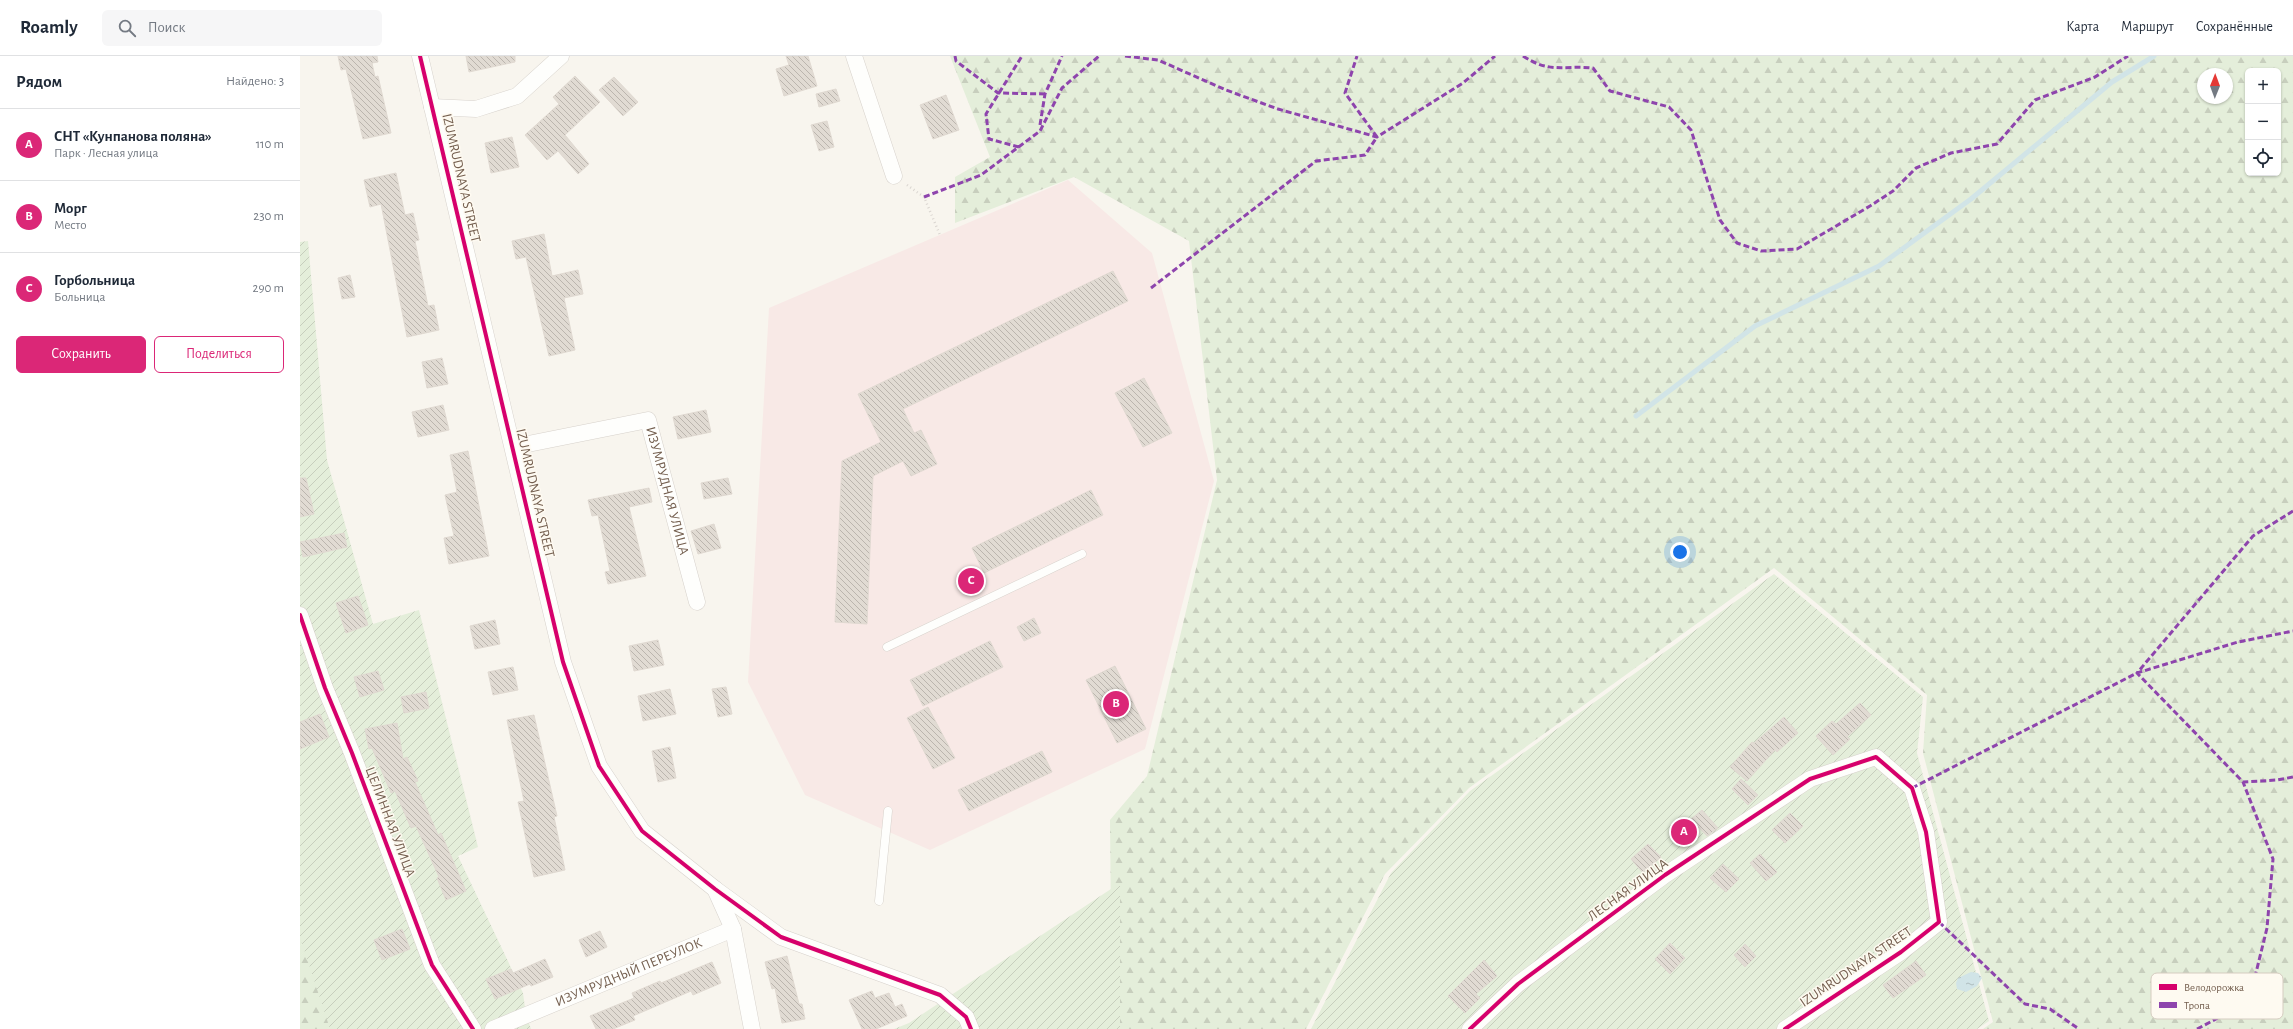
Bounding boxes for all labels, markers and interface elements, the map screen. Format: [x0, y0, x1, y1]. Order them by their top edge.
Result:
search box [102, 10, 382, 46]
icon: search [116, 17, 138, 39]
text: Roamly [20, 18, 78, 37]
text: Поиск [148, 20, 185, 35]
text: Карта [2066, 20, 2099, 34]
text: Маршрут [2121, 20, 2174, 34]
text: Сохранённые [2196, 20, 2273, 34]
north arrow [2197, 68, 2233, 104]
map controls [2245, 68, 2281, 176]
button: + [2245, 68, 2281, 104]
text: Рядом [16, 73, 62, 90]
text: Найдено: 3 [226, 75, 284, 88]
button: − [2245, 104, 2281, 140]
street label: IZUMRUDNAYA STREET [439, 112, 483, 244]
text: СНТ «Кунпанова поляна» [54, 129, 212, 144]
text: A [25, 138, 33, 151]
text: 110 m [256, 138, 284, 151]
button: locate [2245, 140, 2281, 176]
text: Парк · Лесная улица [54, 147, 159, 160]
text: Морг [54, 201, 87, 216]
text: B [25, 210, 33, 223]
text: 230 m [253, 210, 284, 223]
text: Место [54, 219, 86, 232]
text: Горбольница [54, 273, 135, 288]
text: C [26, 282, 32, 295]
text: 290 m [253, 282, 284, 295]
text: Больница [54, 291, 106, 304]
button: Сохранить [16, 336, 146, 373]
button: Поделиться [154, 336, 284, 373]
street label: ИЗУМРУДНАЯ УЛИЦА [643, 425, 691, 556]
street label: IZUMRUDNAYA STREET [513, 427, 557, 559]
your location [1670, 542, 1690, 562]
pin: C [958, 566, 984, 596]
pin: B [1103, 689, 1129, 719]
street label: ЦЕЛИННАЯ УЛИЦА [362, 765, 418, 879]
pin: A [1671, 817, 1697, 847]
street label: ЛЕСНАЯ УЛИЦА [1585, 856, 1671, 924]
street label: IZUMRUDNAYA STREET [1797, 924, 1915, 1010]
street label: ИЗУМРУДНЫЙ ПЕРЕУЛОК [553, 936, 704, 1009]
legend [2151, 973, 2283, 1019]
text: Велодорожка [2184, 982, 2244, 993]
text: Тропа [2184, 1000, 2210, 1011]

